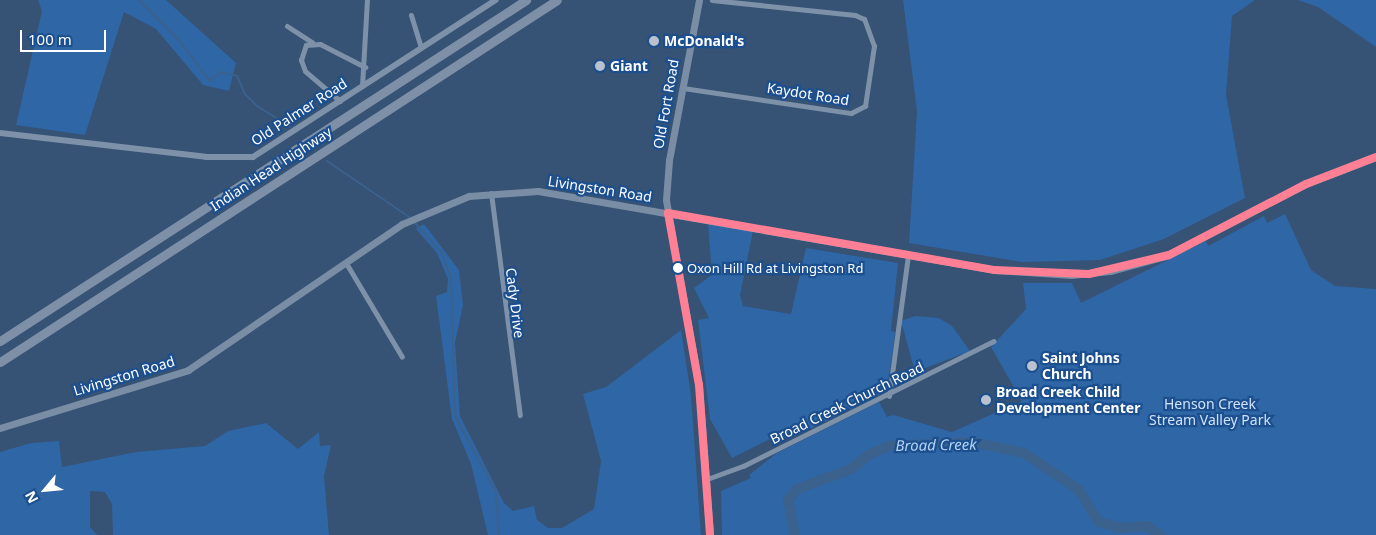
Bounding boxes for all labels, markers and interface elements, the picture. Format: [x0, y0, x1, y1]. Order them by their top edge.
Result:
scale bar [22, 20, 109, 52]
text: 100 m [28, 29, 72, 49]
place label: McDonald's [664, 33, 744, 49]
marker: McDonald's [648, 35, 660, 47]
place label: Giant [610, 58, 648, 74]
street label: Old Fort Road [650, 58, 682, 150]
marker: Giant [594, 60, 606, 72]
street label: Old Palmer Road [248, 75, 350, 149]
street label: Kaydot Road [766, 79, 850, 109]
street label: Indian Head Highway [207, 123, 335, 215]
street label: Livingston Road [547, 172, 653, 206]
place label: Oxon Hill Rd at Livingston Rd [687, 260, 863, 276]
marker: Oxon Hill Rd at Livingston Rd [673, 263, 683, 273]
street label: Cady Drive [502, 267, 528, 339]
place label: Saint Johns Church [1042, 350, 1120, 382]
street label: Livingston Road [71, 353, 177, 399]
street label: Broad Creek Church Road [767, 358, 927, 448]
marker: Saint Johns Church [1026, 360, 1038, 372]
place label: Broad Creek Child Development Center [996, 384, 1140, 417]
marker: Broad Creek Child Development Center [980, 394, 992, 406]
park label: Henson Creek Stream Valley Park [1149, 396, 1271, 428]
water label: Broad Creek [895, 435, 977, 455]
north arrow [20, 465, 70, 515]
text: N [20, 488, 42, 507]

